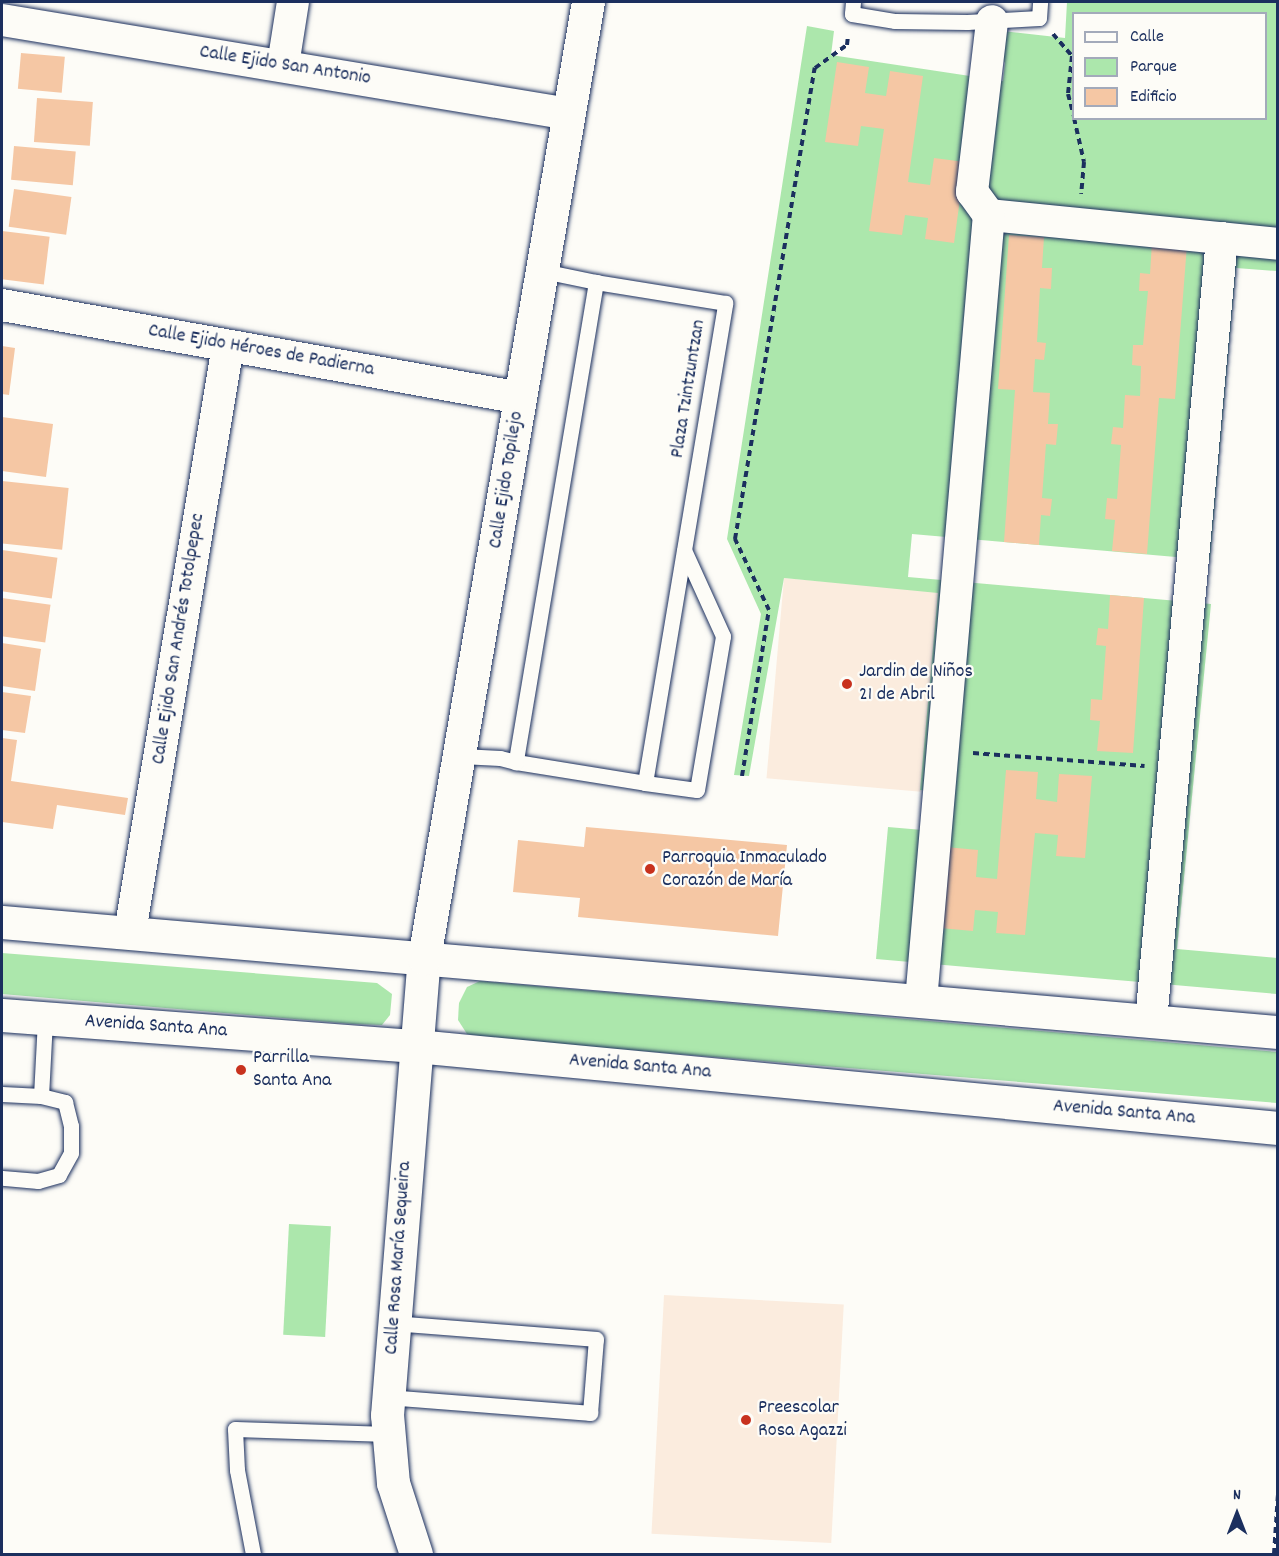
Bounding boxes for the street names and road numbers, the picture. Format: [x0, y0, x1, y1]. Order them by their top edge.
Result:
street label: Calle Ejido San Antonio [198, 41, 372, 91]
street label: Plaza Tzintzuntzan [666, 318, 712, 460]
street label: Calle Ejido Héroes de Padierna [146, 319, 376, 383]
street label: Calle Ejido Topilejo [484, 410, 530, 550]
street label: Calle Ejido San Andrés Totolpepec [147, 512, 211, 766]
street label: Avenida Santa Ana [84, 1010, 228, 1044]
street label: Avenida Santa Ana [568, 1049, 712, 1085]
street label: Avenida Santa Ana [1052, 1095, 1196, 1131]
street label: Calle Rosa María Sequeira [380, 1161, 418, 1355]

